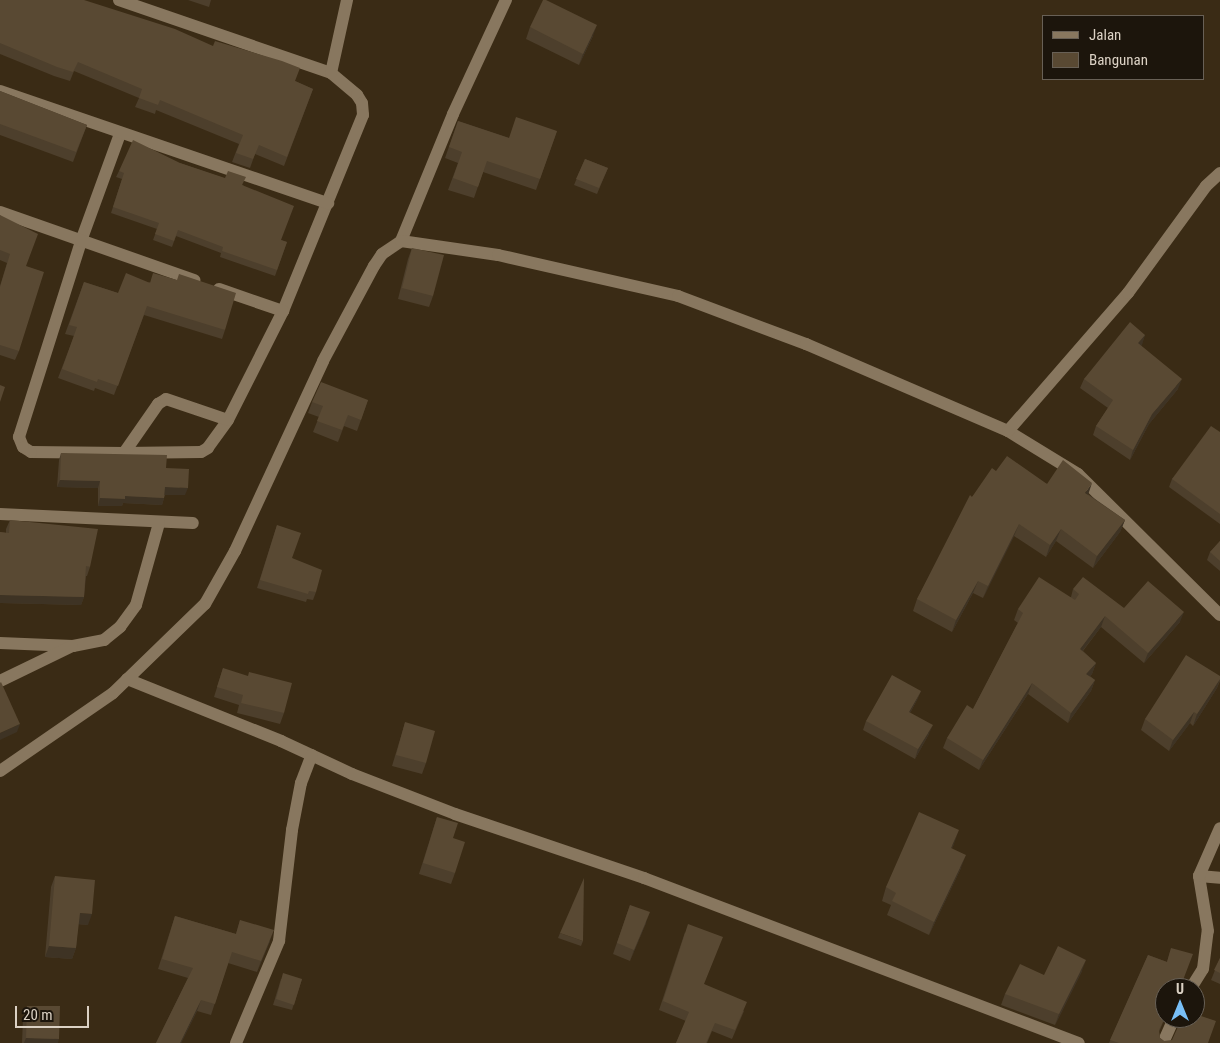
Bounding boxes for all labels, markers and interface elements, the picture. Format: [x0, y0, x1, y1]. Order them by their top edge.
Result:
legend [1042, 15, 1205, 80]
text: Jalan [1089, 26, 1121, 44]
text: Bangunan [1089, 51, 1148, 69]
north arrow [1155, 978, 1205, 1028]
text: U [1176, 981, 1184, 997]
scale bar [18, 996, 91, 1028]
text: 20 m [23, 1006, 53, 1024]

